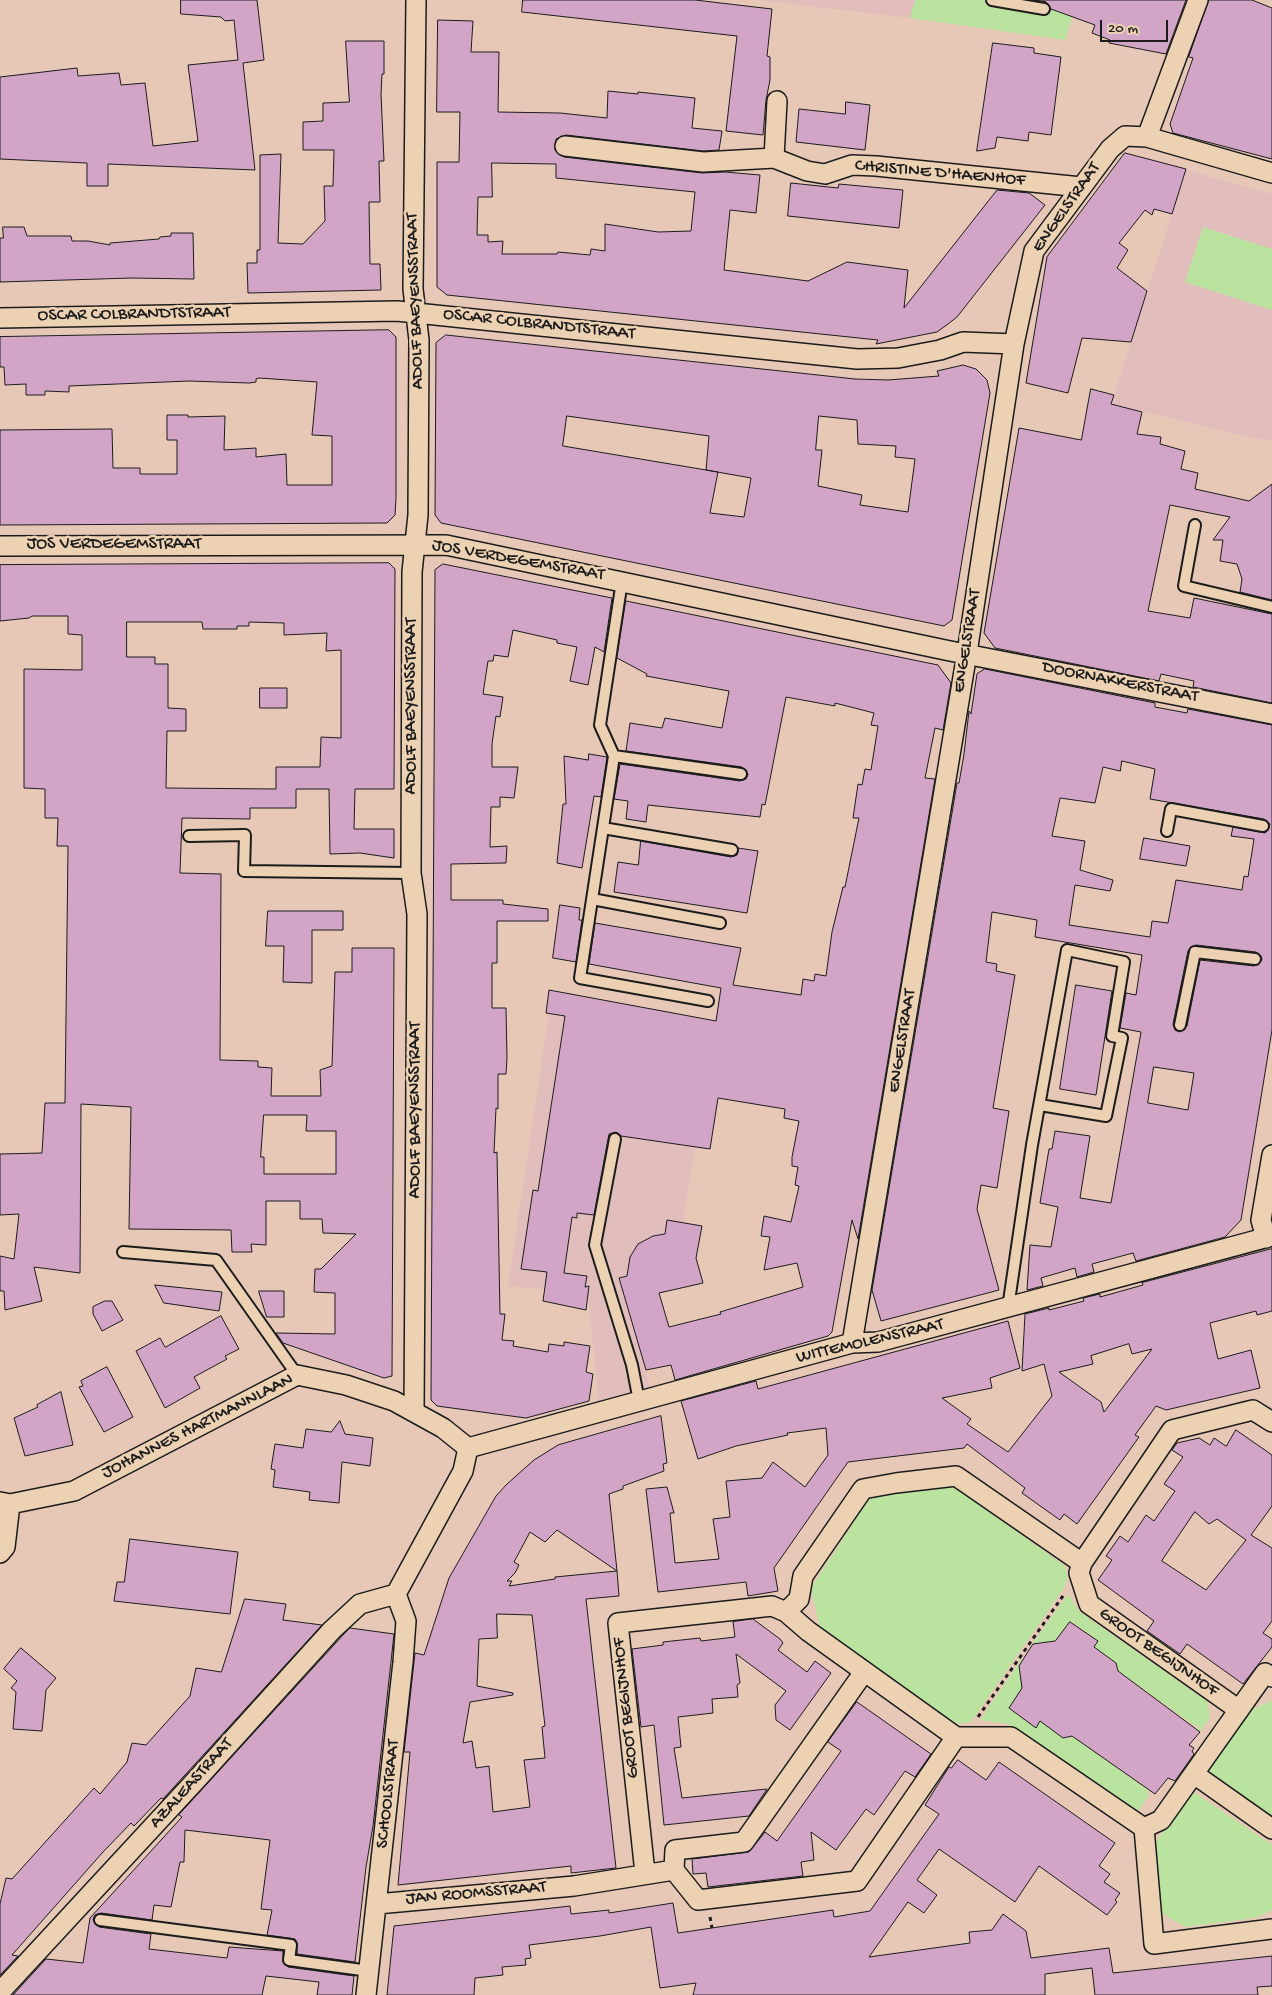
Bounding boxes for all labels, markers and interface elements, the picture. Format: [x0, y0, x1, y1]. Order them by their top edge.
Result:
scale bar [1102, 10, 1170, 42]
text: 20 m [1108, 20, 1138, 38]
street label: CHRISTINE D'HAENHOF [854, 156, 1026, 192]
street label: ENGELSTRAAT [1028, 159, 1106, 257]
street label: ADOLF BAEYENSSTRAAT [402, 212, 430, 390]
street label: OSCAR COLBRANDTSTRAAT [37, 303, 231, 327]
street label: OSCAR COLBRANDTSTRAAT [442, 304, 636, 346]
street label: JOS VERDEGEMSTRAAT [27, 534, 201, 556]
street label: JOS VERDEGEMSTRAAT [430, 535, 606, 587]
street label: ENGELSTRAAT [949, 587, 987, 695]
street label: ADOLF BAEYENSSTRAAT [401, 618, 423, 794]
street label: DOORNAKKERSTRAAT [1040, 657, 1200, 709]
street label: ENGELSTRAAT [884, 987, 922, 1095]
street label: ADOLF BAEYENSSTRAAT [405, 1022, 427, 1198]
street label: WITTEMOLENSTRAAT [794, 1315, 946, 1369]
street label: JOHANNES HARTMANNLAAN [99, 1369, 297, 1485]
street label: GROOT BEGIJNHOF [1094, 1604, 1222, 1702]
street label: GROOT BEGIJNHOF [609, 1637, 645, 1779]
street label: AZALEASTRAAT [146, 1734, 238, 1834]
street label: SCHOOLSTRAAT [373, 1738, 405, 1850]
street label: JAN ROOMSSTRAAT [405, 1877, 547, 1911]

